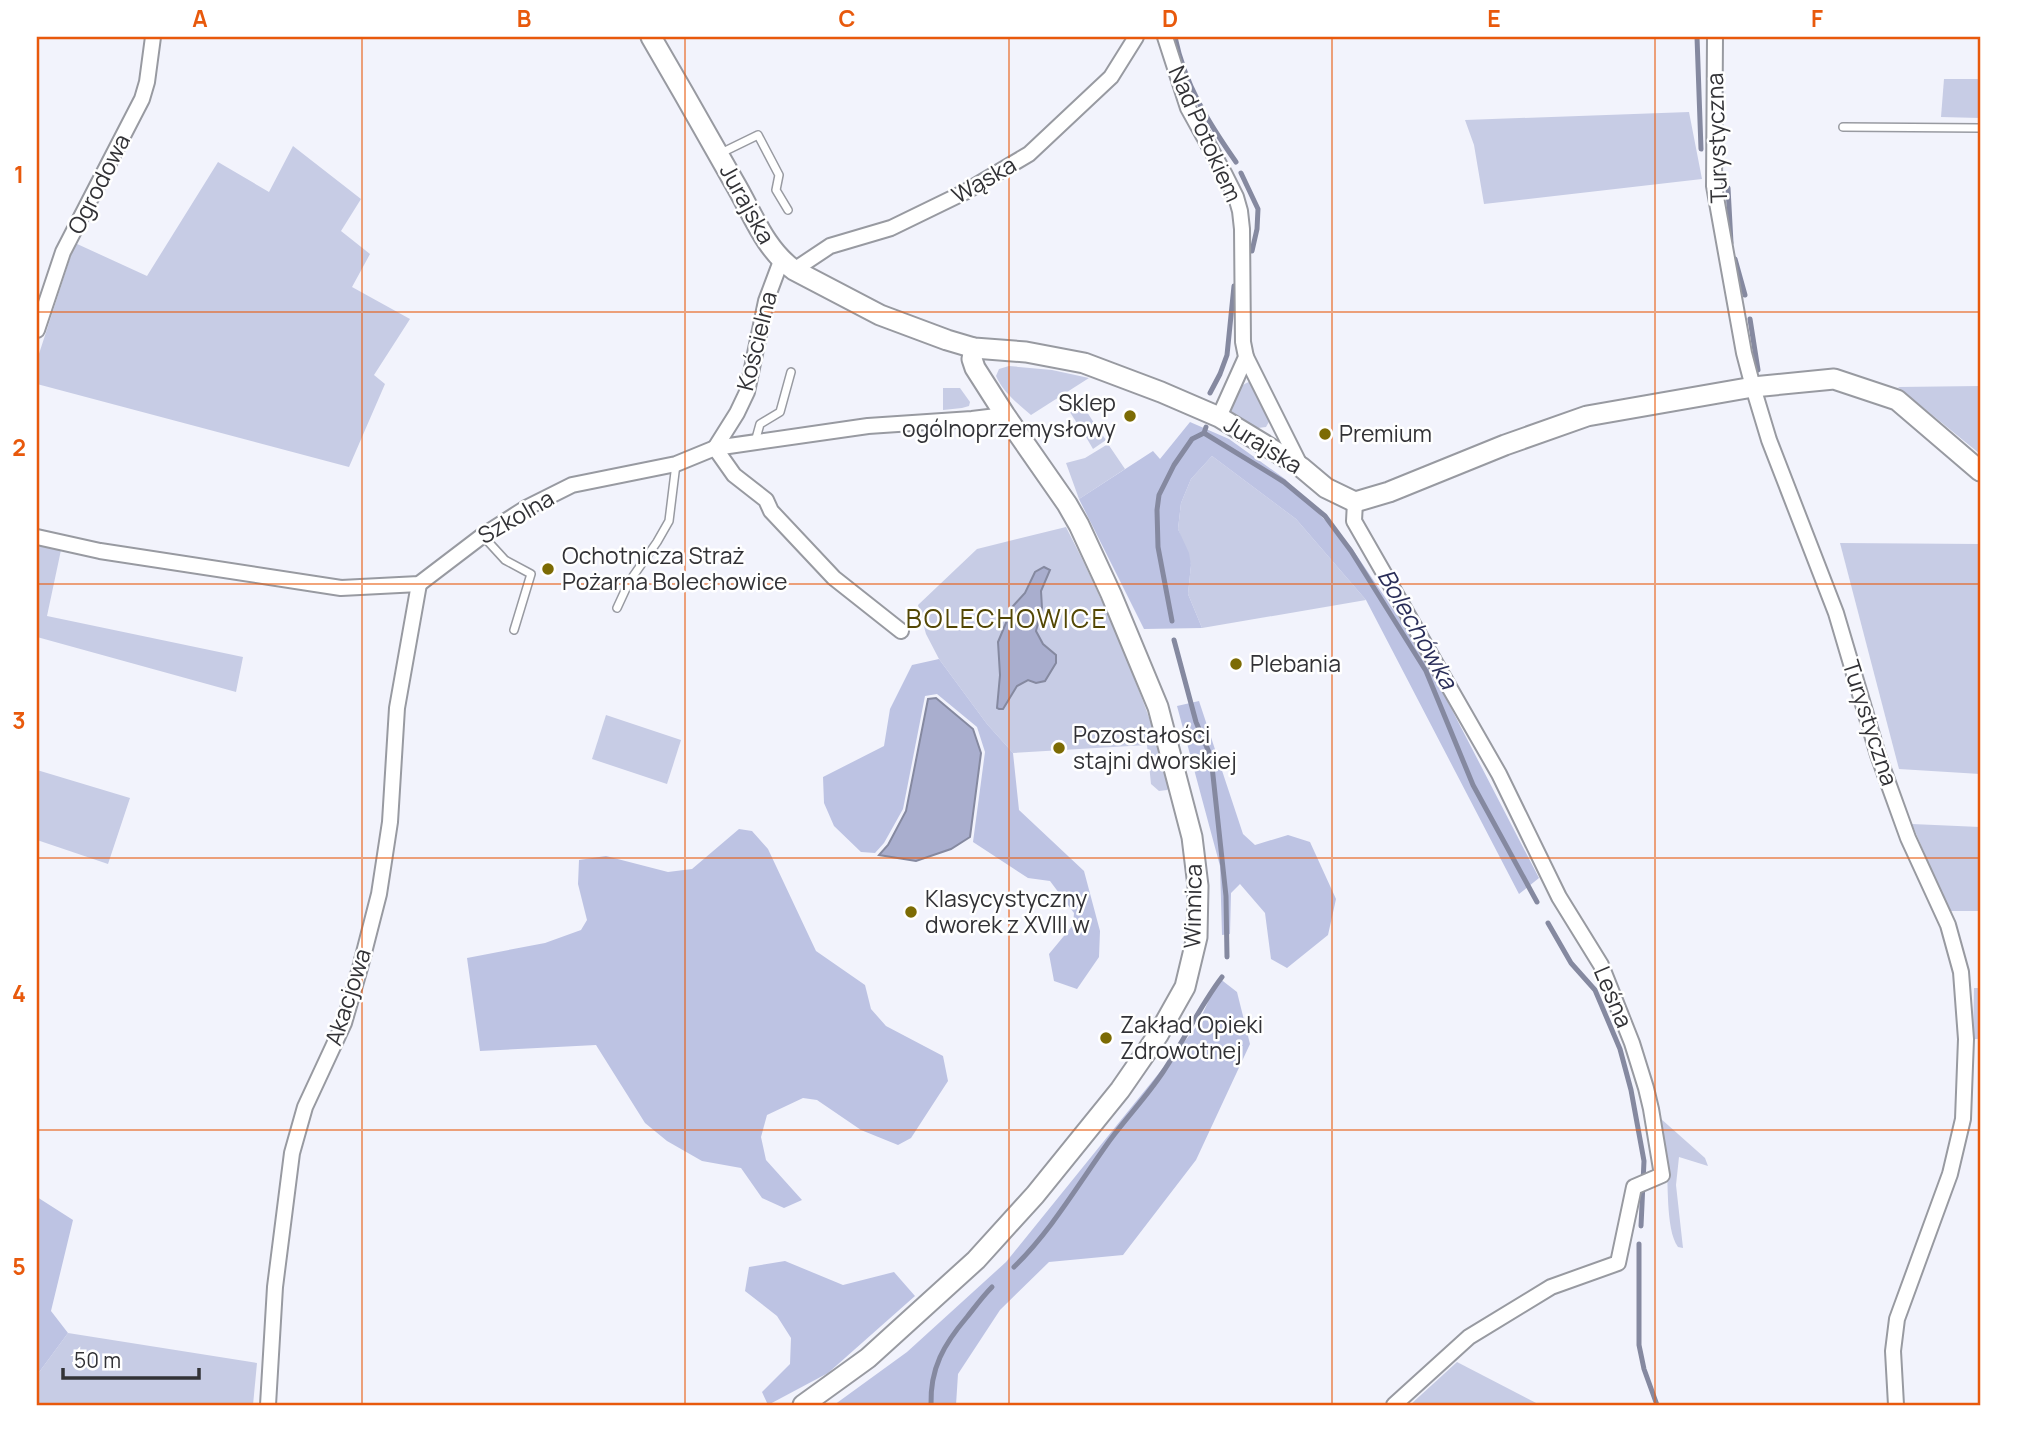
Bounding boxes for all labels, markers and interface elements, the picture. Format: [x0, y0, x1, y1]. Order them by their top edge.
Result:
text: A [192, 2, 208, 34]
text: B [517, 2, 531, 34]
text: C [839, 2, 856, 34]
text: D [1162, 2, 1178, 34]
text: E [1487, 2, 1501, 34]
text: F [1811, 2, 1823, 34]
street label: Nad Potokiem [1162, 60, 1250, 207]
street label: Turystyczna [1698, 72, 1734, 204]
street label: Ogrodowa [59, 128, 137, 239]
street label: Wąska [945, 148, 1022, 210]
text: 1 [14, 158, 24, 190]
street label: Jurajska [713, 158, 783, 249]
street label: Kościelna [728, 288, 784, 394]
place label: Sklep ogólnoprzemysłowy [902, 386, 1116, 444]
marker: Sklep ogólnoprzemysłowy [1122, 408, 1138, 424]
street label: Jurajska [1218, 408, 1309, 481]
place label: Premium [1339, 417, 1432, 449]
marker: Premium [1317, 426, 1333, 442]
text: 2 [12, 431, 26, 463]
street label: Szkolna [472, 482, 559, 551]
place label: Ochotnicza Straż Pożarna Bolechowice [562, 539, 787, 597]
marker: Ochotnicza Straż Pożarna Bolechowice [540, 561, 556, 577]
water label: Bolechówka [1371, 562, 1467, 696]
district label: BOLECHOWICE [906, 600, 1108, 636]
place label: Plebania [1250, 647, 1341, 679]
marker: Plebania [1228, 656, 1244, 672]
street label: Turystyczna [1836, 656, 1906, 790]
text: 3 [12, 704, 26, 736]
place label: Pozostałości stajni dworskiej [1073, 718, 1237, 776]
marker: Pozostałości stajni dworskiej [1051, 740, 1067, 756]
street label: Winnica [1175, 863, 1209, 949]
place label: Klasycystyczny dworek z XVIII w [925, 882, 1090, 940]
marker: Klasycystyczny dworek z XVIII w [903, 904, 919, 920]
street label: Akacjowa [316, 944, 378, 1049]
street label: Leśna [1587, 961, 1641, 1032]
text: 4 [12, 977, 26, 1009]
place label: Zakład Opieki Zdrowotnej [1120, 1008, 1263, 1066]
marker: Zakład Opieki Zdrowotnej [1098, 1030, 1114, 1046]
text: 5 [12, 1250, 26, 1282]
scale bar [63, 1337, 200, 1381]
text: 50 m [74, 1346, 121, 1374]

